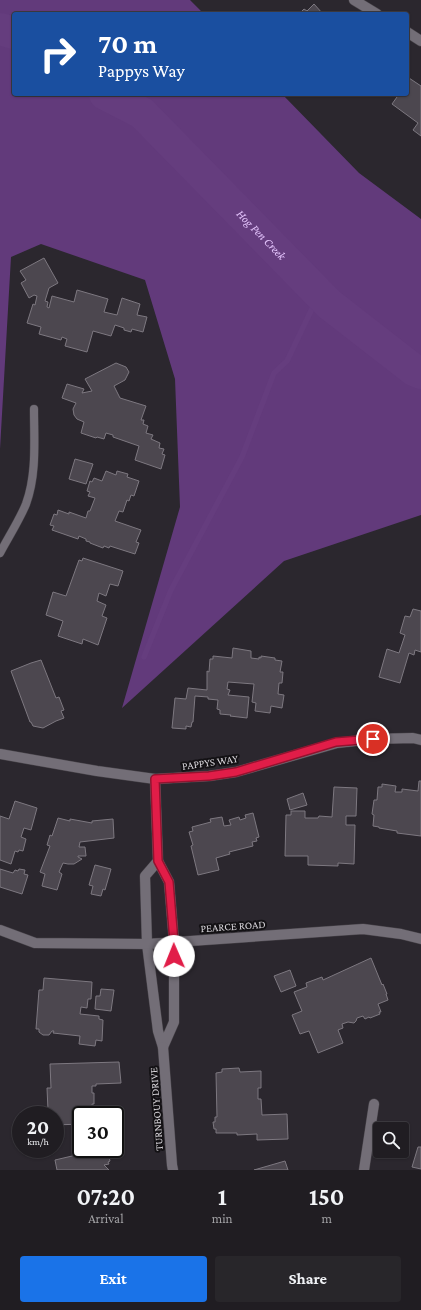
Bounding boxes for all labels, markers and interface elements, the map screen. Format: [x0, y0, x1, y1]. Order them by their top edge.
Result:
icon: right [32, 28, 84, 80]
text: 70 m [98, 28, 157, 59]
text: Pappys Way [98, 61, 185, 81]
water label: Hog Pen Creek [234, 207, 289, 263]
pin [356, 722, 390, 756]
icon: arrive [362, 728, 384, 750]
street label: PAPPYS WAY [181, 752, 239, 772]
street label: PEARCE ROAD [200, 918, 266, 934]
position arrow [153, 935, 195, 977]
street label: TURNBOUY DRIVE [147, 1067, 165, 1151]
speed limit sign: 30 [72, 1106, 124, 1158]
text: 20 [27, 1116, 49, 1138]
map controls [373, 1122, 409, 1158]
button: search [373, 1122, 409, 1158]
text: km/h [27, 1136, 49, 1147]
text: 07:20 [77, 1183, 135, 1210]
text: 1 [218, 1183, 227, 1210]
text: 150 [309, 1183, 344, 1210]
text: Arrival [88, 1211, 124, 1226]
text: min [212, 1211, 233, 1226]
text: m [322, 1211, 332, 1226]
button: Exit [20, 1256, 207, 1302]
button: Share [215, 1256, 401, 1302]

